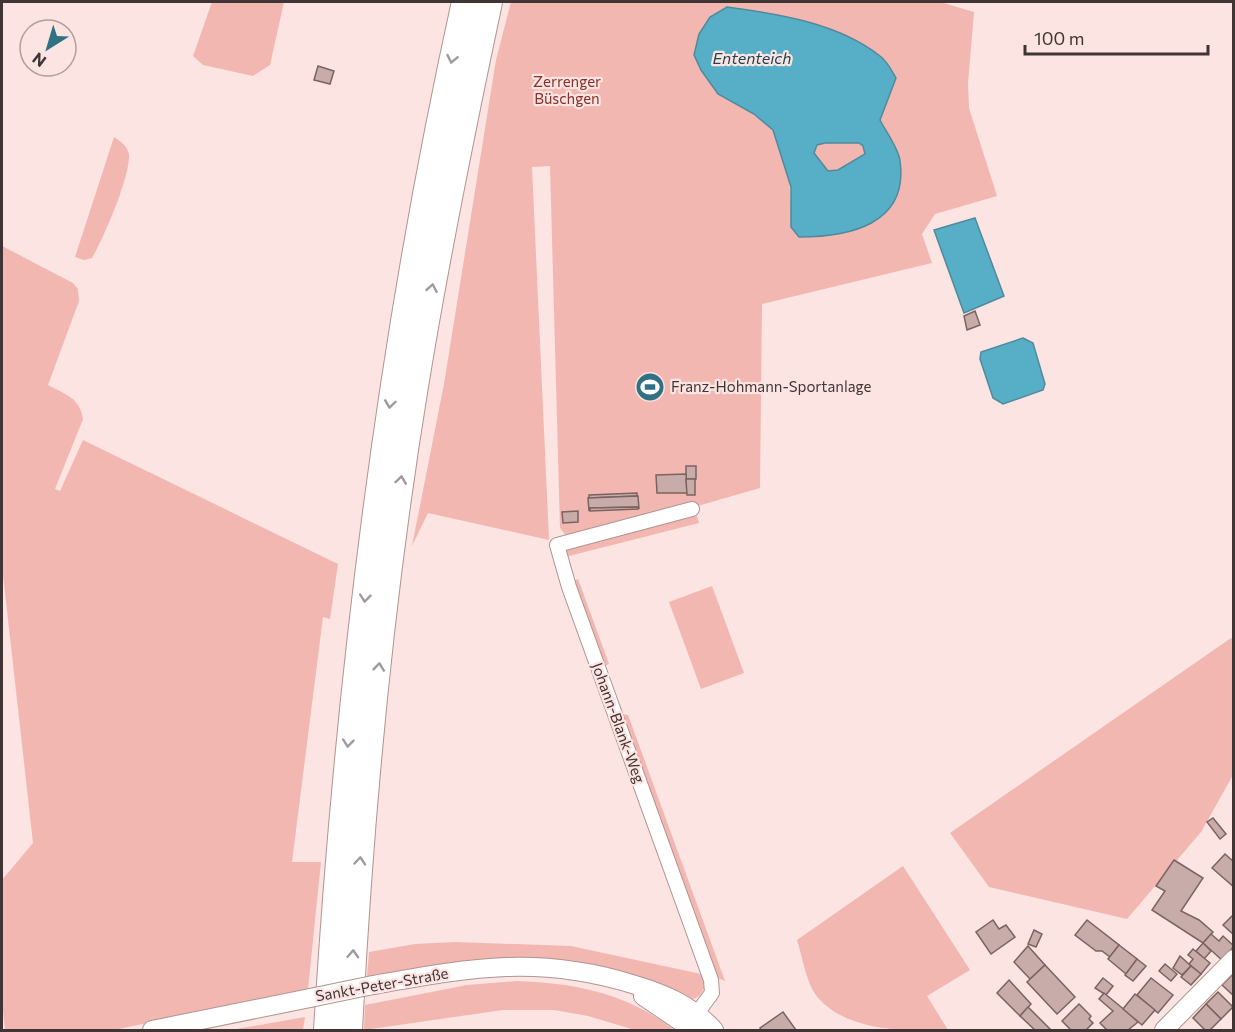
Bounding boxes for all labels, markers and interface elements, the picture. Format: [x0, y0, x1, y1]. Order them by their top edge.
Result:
north arrow [18, 18, 78, 78]
scale bar [1025, 18, 1208, 56]
text: 100 m [1034, 27, 1084, 49]
water label: Ententeich [713, 48, 791, 67]
text: N [28, 49, 49, 72]
one-way arrow [446, 53, 459, 63]
park label: Zerrenger Büschgen [533, 72, 601, 107]
one-way arrow [425, 283, 437, 292]
sports icon: Franz-Hohmann-Sportanlage [634, 371, 666, 403]
place label: Franz-Hohmann-Sportanlage [671, 377, 872, 395]
one-way arrow [385, 400, 397, 409]
one-way arrow [395, 476, 407, 485]
one-way arrow [359, 593, 371, 602]
street label: Johann-Blank-Weg [589, 660, 649, 785]
one-way arrow [372, 662, 385, 671]
one-way arrow [343, 739, 355, 748]
one-way arrow [353, 856, 366, 865]
one-way arrow [346, 949, 359, 958]
street label: Sankt-Peter-Straße [314, 963, 450, 1005]

